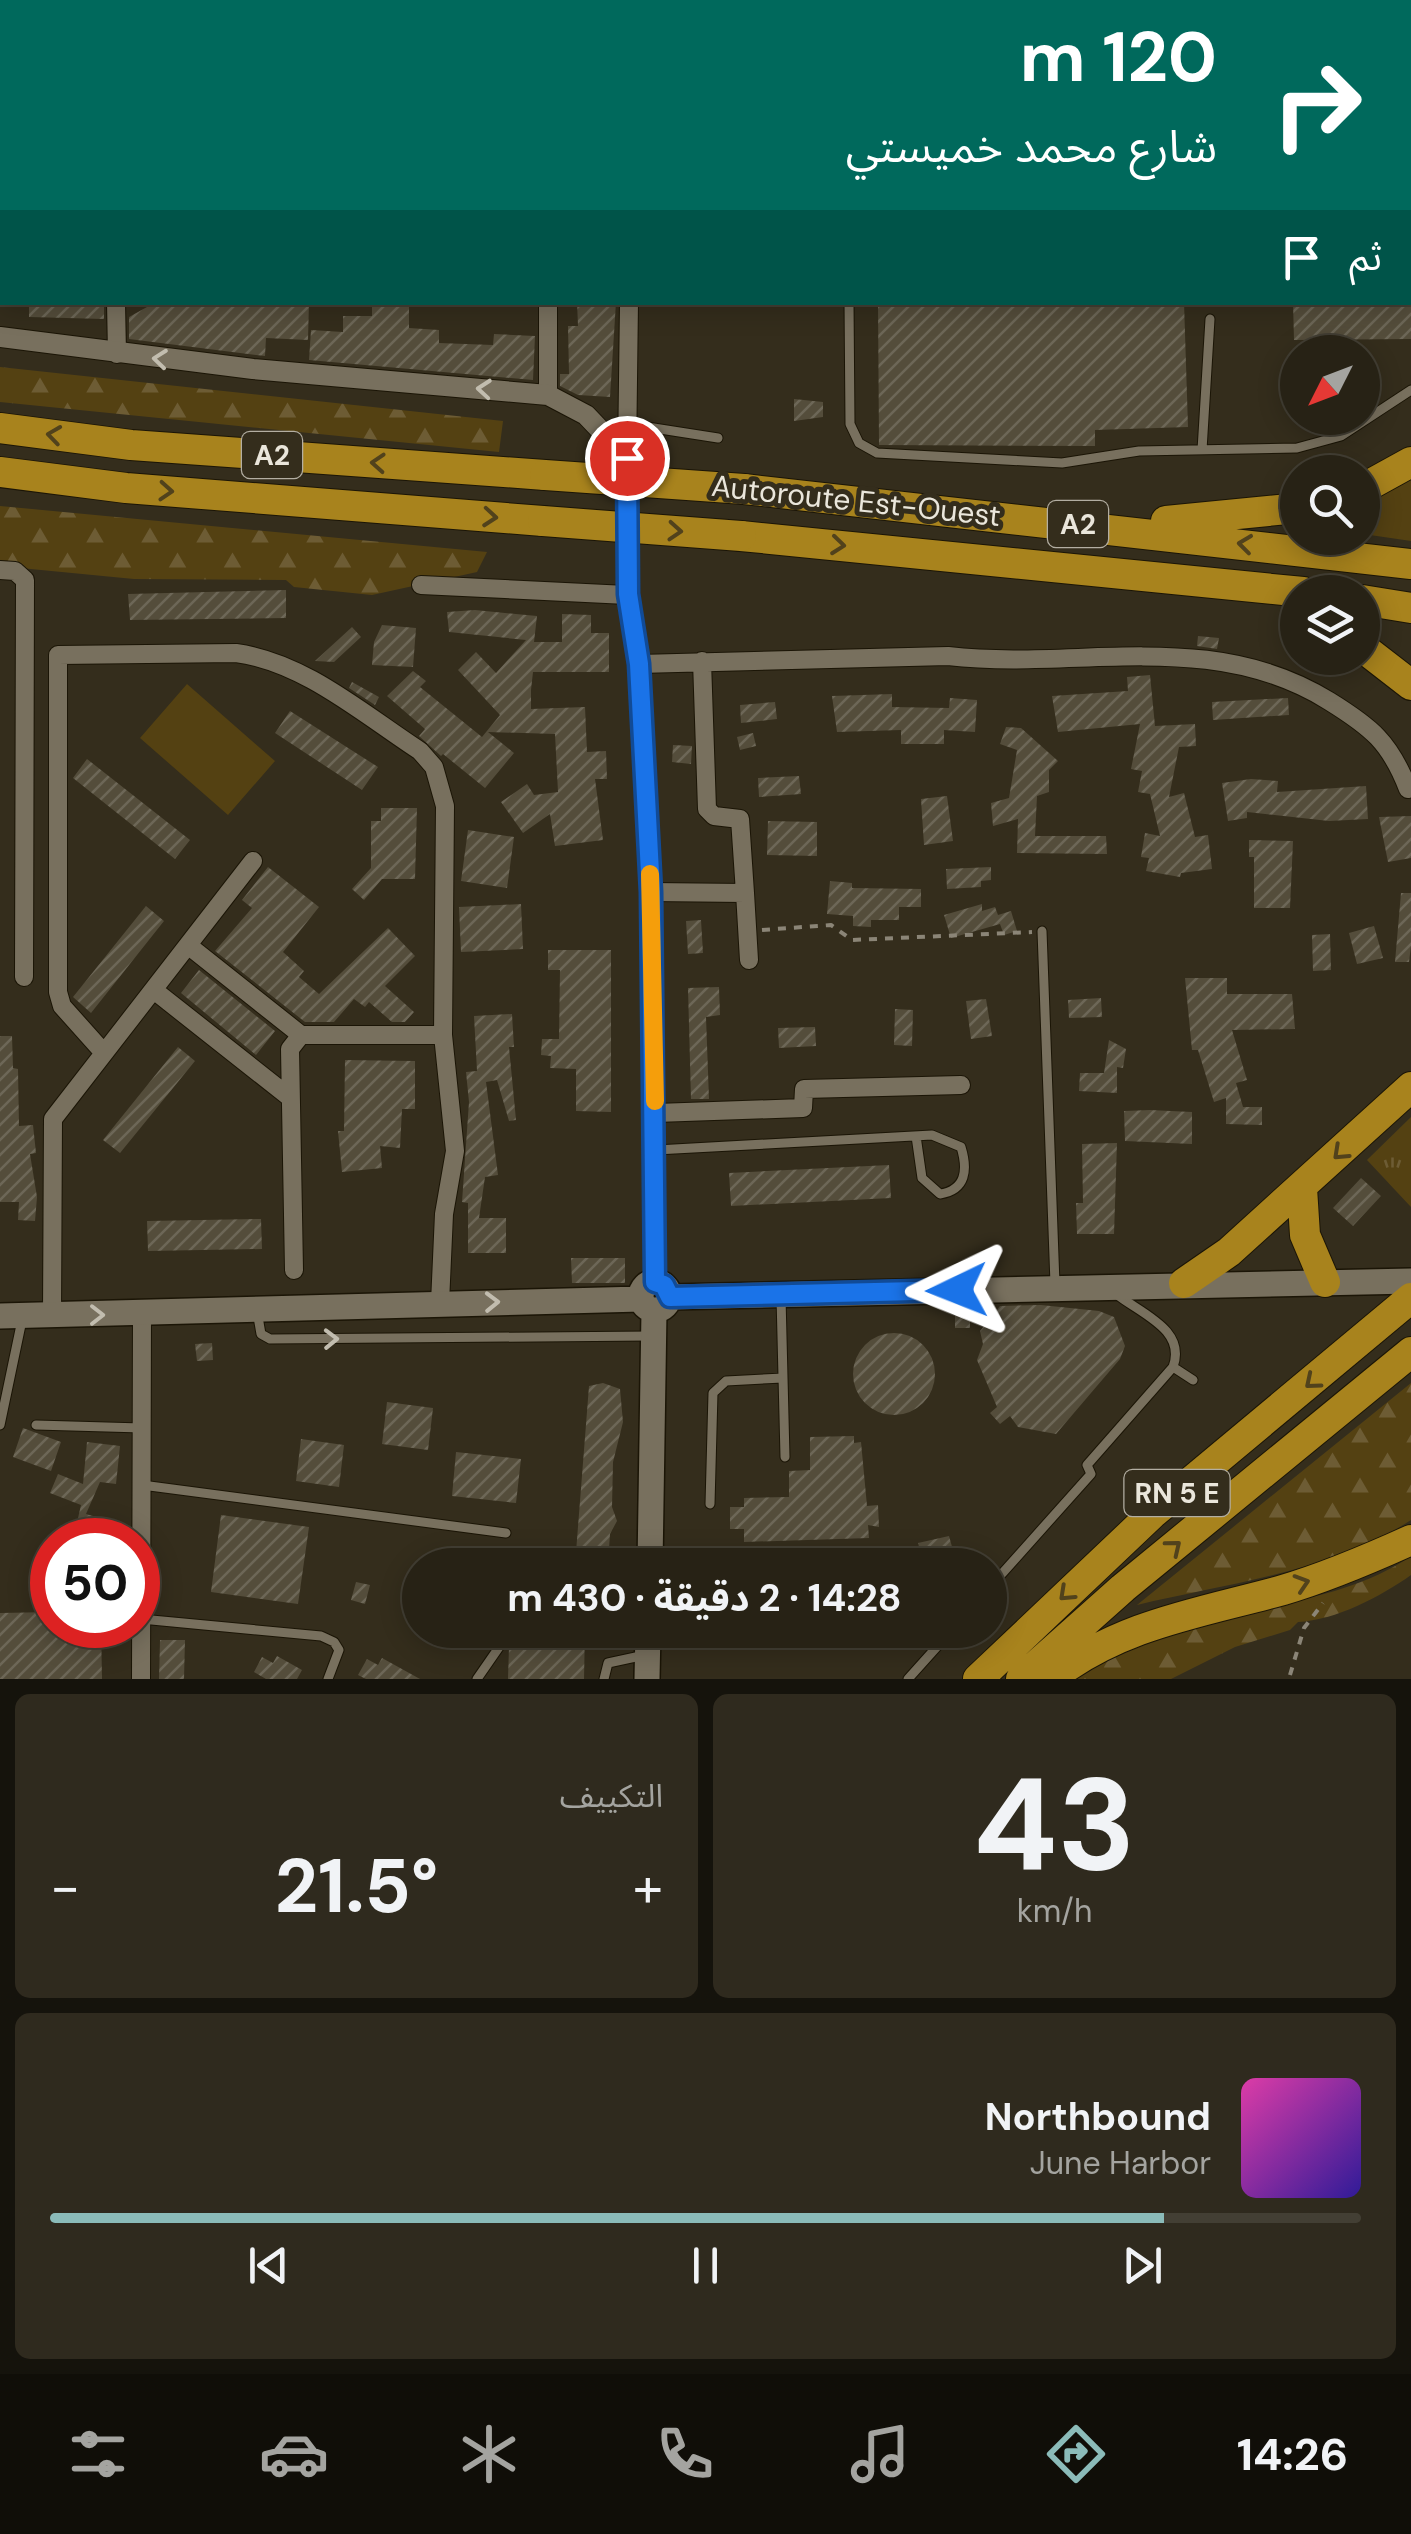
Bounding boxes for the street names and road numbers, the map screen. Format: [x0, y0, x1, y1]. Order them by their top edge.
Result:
road number: A2 [242, 432, 302, 478]
street label: Autoroute Est-Ouest [709, 466, 1003, 535]
road number: A2 [1048, 501, 1108, 547]
road number: RN 5 E [1124, 1470, 1230, 1516]

